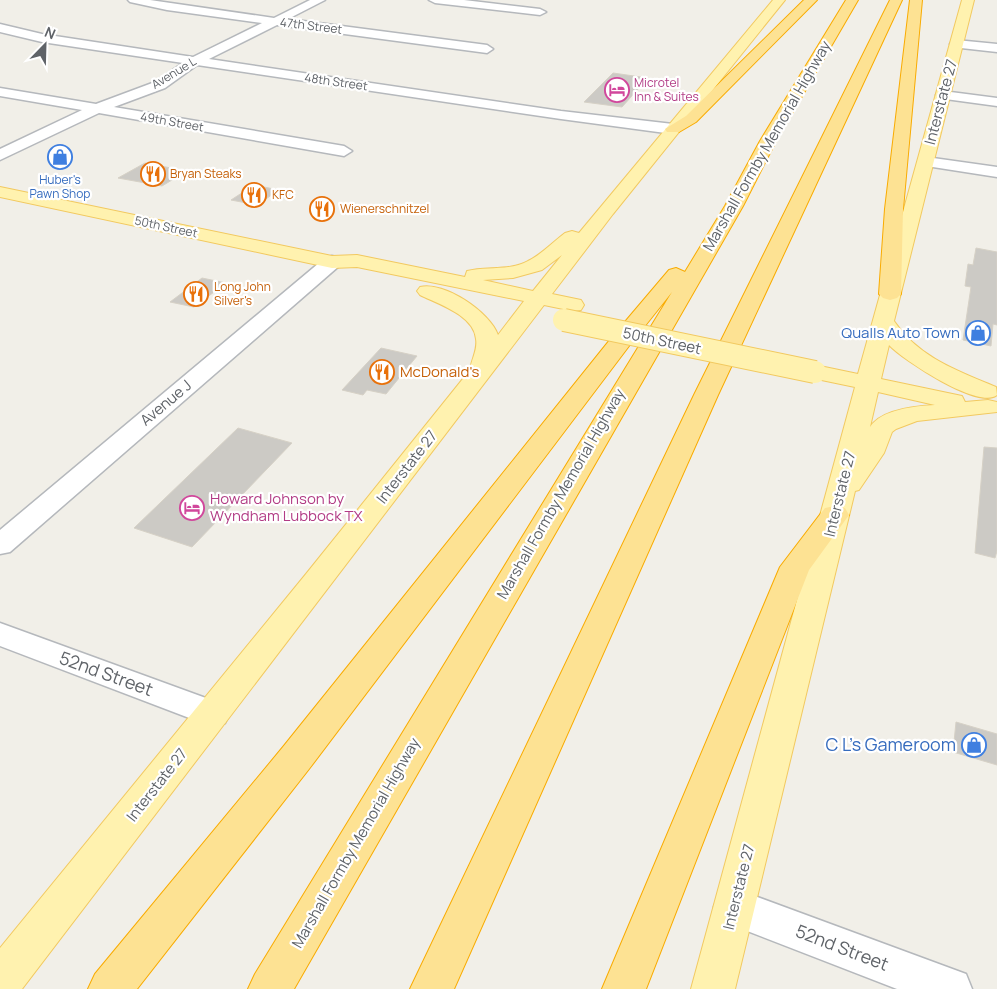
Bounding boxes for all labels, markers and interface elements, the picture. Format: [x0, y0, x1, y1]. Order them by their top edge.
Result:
street label: 47th Street [279, 13, 343, 38]
north arrow [20, 20, 70, 70]
text: N [42, 22, 59, 43]
street label: Marshall Formby Memorial Highway [698, 37, 836, 255]
street label: Avenue L [148, 53, 199, 93]
street label: Interstate 27 [919, 57, 962, 147]
street label: 48th Street [303, 69, 369, 94]
place label: Microtel Inn & Suites [634, 74, 699, 105]
hotel icon: Microtel Inn & Suites [604, 77, 630, 103]
street label: 49th Street [139, 108, 205, 135]
shop icon: Huber's Pawn Shop [47, 144, 73, 170]
restaurant icon: Bryan Steaks [140, 161, 166, 187]
place label: Bryan Steaks [170, 165, 242, 182]
place label: Huber's Pawn Shop [30, 171, 90, 202]
restaurant icon: KFC [241, 182, 267, 208]
place label: KFC [272, 186, 294, 203]
restaurant icon: Wienerschnitzel [309, 196, 335, 222]
place label: Wienerschnitzel [340, 200, 429, 217]
street label: 50th Street [133, 212, 199, 241]
place label: Long John Silver's [214, 278, 271, 309]
restaurant icon: Long John Silver's [183, 281, 209, 307]
shop icon: Qualls Auto Town [965, 320, 991, 346]
street label: 50th Street [621, 322, 703, 359]
place label: Qualls Auto Town [841, 322, 960, 343]
restaurant icon: McDonald's [369, 359, 395, 385]
place label: McDonald's [400, 361, 479, 382]
street label: Avenue J [135, 375, 196, 430]
street label: Marshall Formby Memorial Highway [492, 385, 630, 603]
street label: Interstate 27 [371, 426, 442, 508]
street label: Interstate 27 [819, 449, 860, 539]
place label: Howard Johnson by Wyndham Lubbock TX [210, 488, 363, 526]
hotel icon: Howard Johnson by Wyndham Lubbock TX [179, 495, 205, 521]
street label: 52nd Street [56, 645, 156, 701]
place label: C L's Gameroom [826, 732, 956, 756]
shop icon: C L's Gameroom [961, 732, 987, 758]
street label: Marshall Formby Memorial Highway [287, 734, 425, 952]
street label: Interstate 27 [121, 744, 192, 826]
street label: Interstate 27 [718, 842, 759, 932]
street label: 52nd Street [792, 918, 892, 976]

